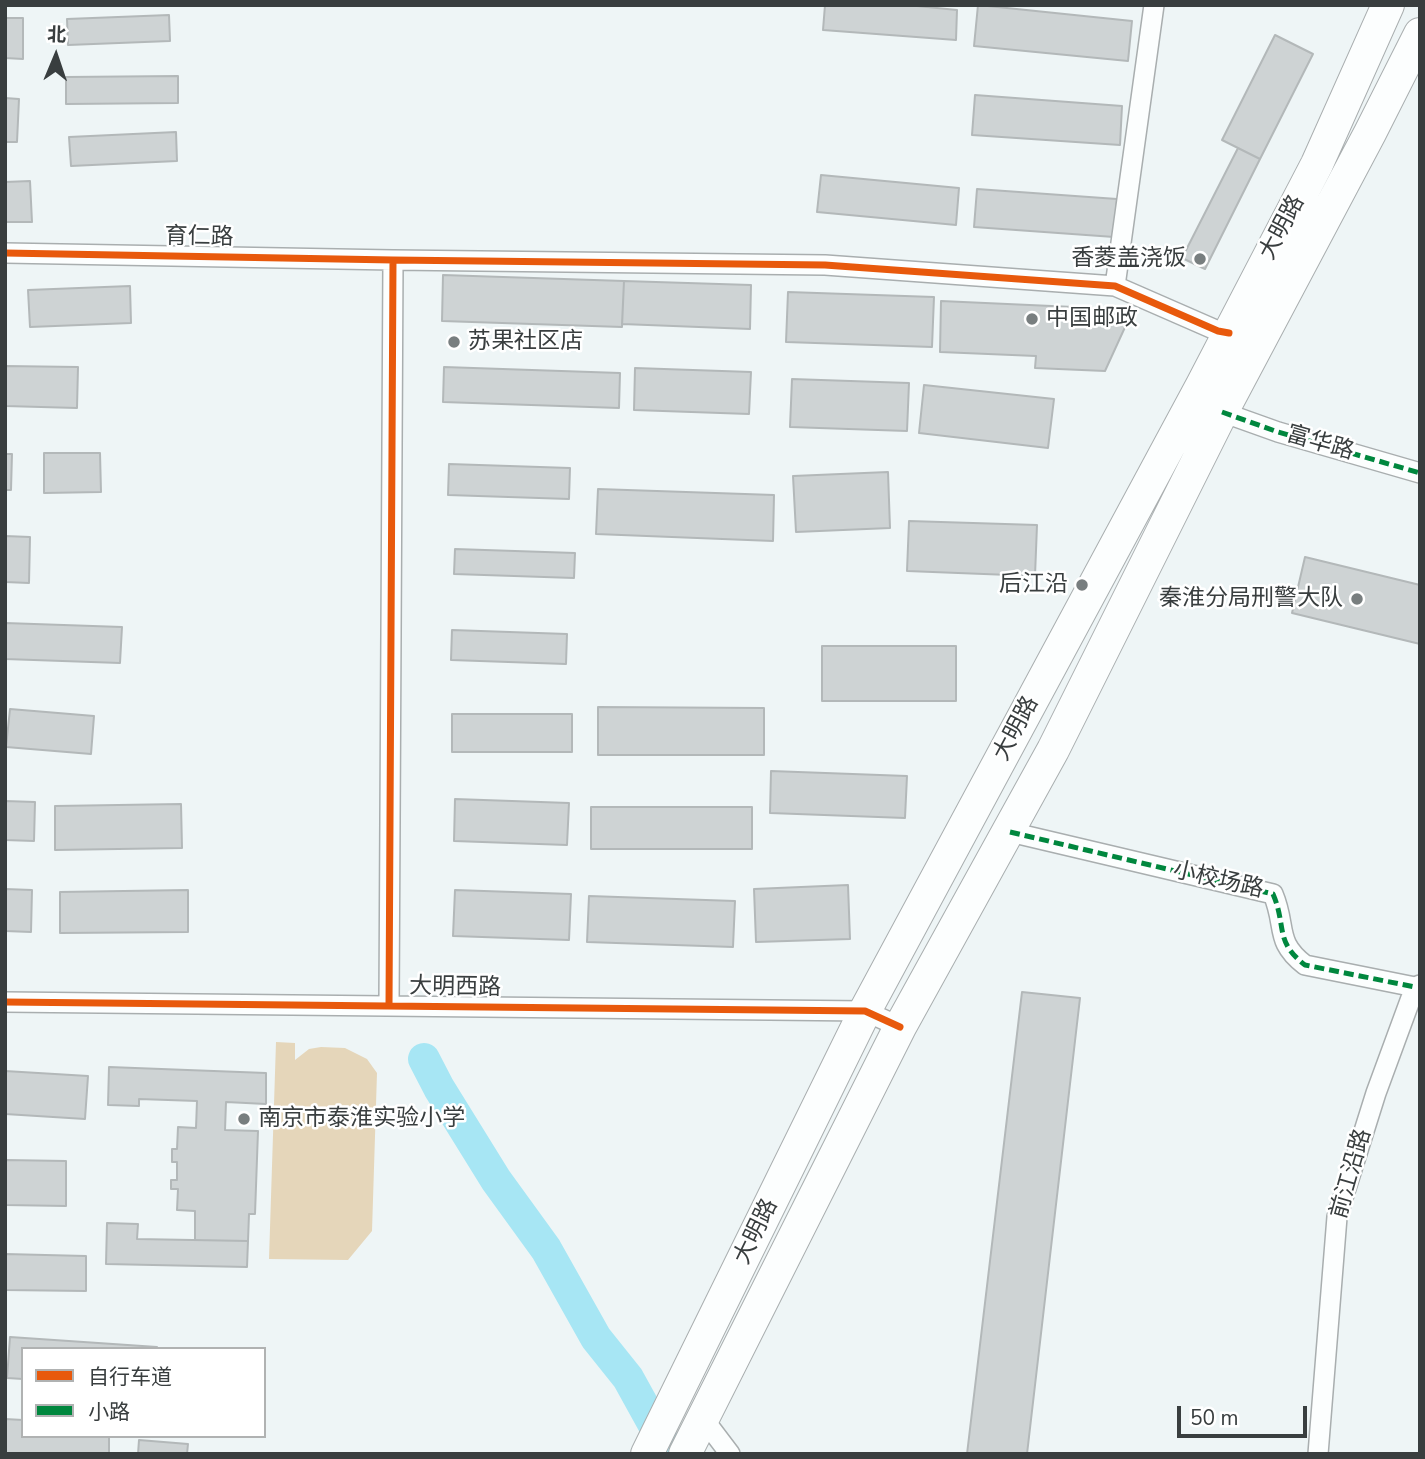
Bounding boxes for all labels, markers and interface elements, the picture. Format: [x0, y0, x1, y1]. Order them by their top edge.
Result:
north arrow [21, 21, 91, 91]
text: 北 [47, 22, 67, 48]
street label: 大明路 [1255, 191, 1311, 265]
street label: 育仁路 [164, 224, 234, 252]
place label: 香菱盖浇饭 [1071, 245, 1186, 273]
marker: 香菱盖浇饭 [1192, 251, 1208, 267]
place label: 中国邮政 [1046, 305, 1138, 333]
marker: 中国邮政 [1024, 311, 1040, 327]
place label: 苏果社区店 [468, 328, 583, 356]
marker: 苏果社区店 [446, 334, 462, 350]
street label: 富华路 [1283, 421, 1357, 467]
place label: 后江沿 [999, 571, 1068, 599]
marker: 后江沿 [1074, 577, 1090, 593]
place label: 秦淮分局刑警大队 [1159, 585, 1343, 613]
marker: 秦淮分局刑警大队 [1349, 591, 1365, 607]
street label: 大明路 [989, 692, 1045, 766]
street label: 小校场路 [1170, 857, 1266, 905]
street label: 大明西路 [409, 973, 501, 1003]
place label: 南京市泰淮实验小学 [258, 1105, 465, 1133]
marker: 南京市泰淮实验小学 [236, 1111, 252, 1127]
street label: 前江沿路 [1326, 1126, 1378, 1222]
street label: 大明路 [729, 1195, 785, 1269]
legend [21, 1347, 266, 1438]
text: 自行车道 [88, 1363, 172, 1391]
scale bar [1180, 1392, 1310, 1436]
text: 小路 [88, 1398, 130, 1426]
text: 50 m [1190, 1404, 1239, 1432]

